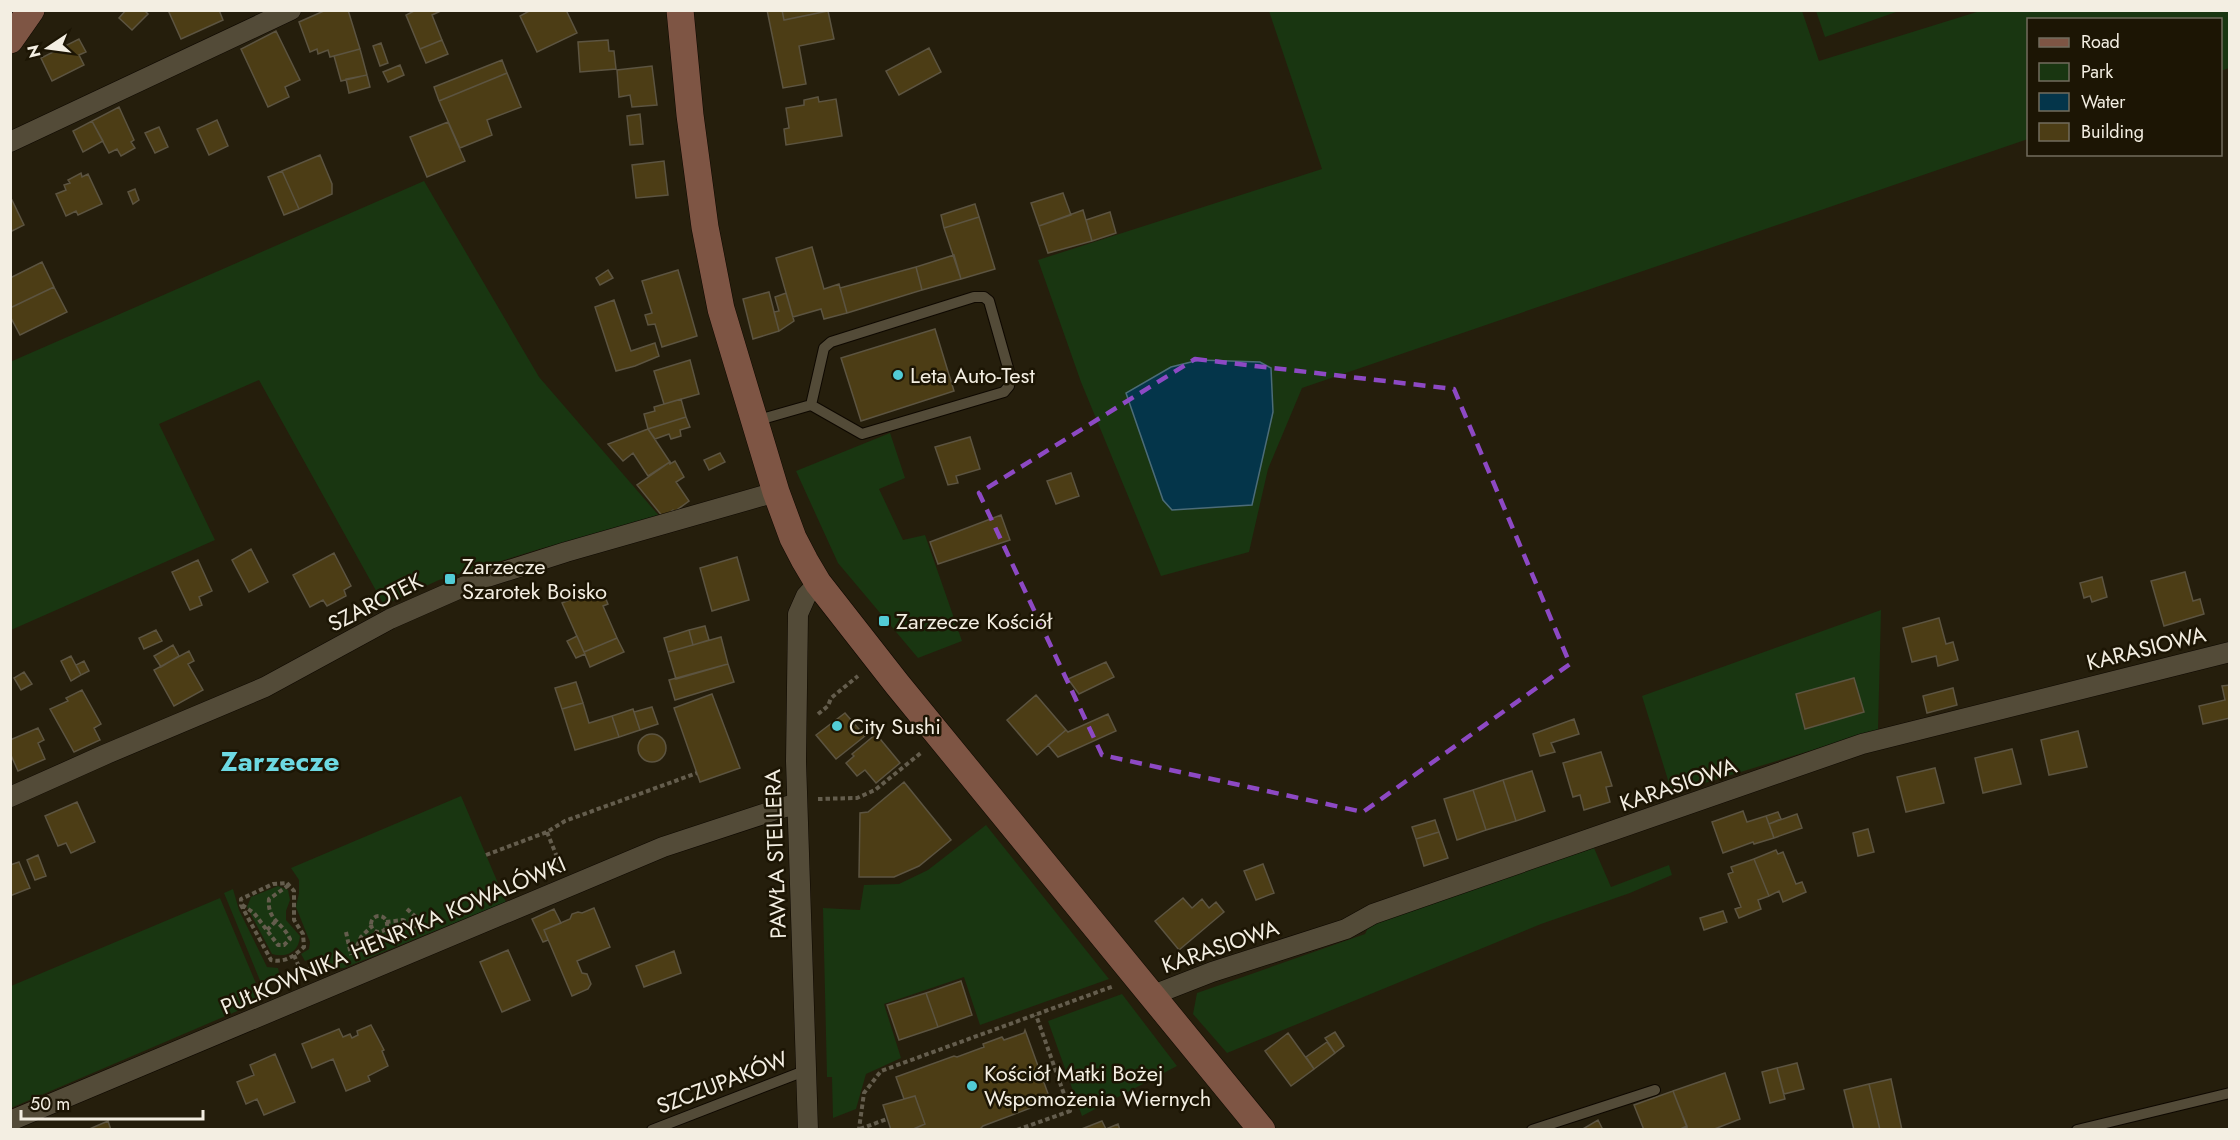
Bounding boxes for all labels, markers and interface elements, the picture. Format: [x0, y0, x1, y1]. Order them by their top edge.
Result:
north arrow [18, 18, 78, 78]
legend [2027, 18, 2222, 156]
text: Road [2081, 29, 2120, 55]
text: N [21, 42, 47, 60]
text: Park [2081, 59, 2113, 85]
text: Water [2081, 89, 2126, 115]
text: Building [2081, 119, 2144, 145]
place label: Leta Auto-Test [910, 359, 1035, 391]
marker: Leta Auto-Test [891, 368, 905, 382]
place label: Zarzecze Szarotek Boisko [462, 550, 607, 607]
street label: SZAROTEK [322, 564, 428, 639]
marker: Zarzecze Szarotek Boisko [443, 572, 457, 586]
place label: Zarzecze Kościół [896, 605, 1053, 637]
marker: Zarzecze Kościół [877, 614, 891, 628]
street label: KARASIOWA [2083, 618, 2210, 678]
place label: City Sushi [849, 710, 941, 742]
marker: City Sushi [830, 719, 844, 733]
district label: Zarzecze [220, 741, 340, 782]
street label: KARASIOWA [1615, 749, 1741, 819]
street label: PAWŁA STELLERA [756, 768, 794, 939]
street label: PUŁKOWNIKA HENRYKA KOWALÓWKI [215, 848, 571, 1022]
street label: KARASIOWA [1157, 911, 1283, 981]
street label: SZCZUPAKÓW [652, 1042, 792, 1122]
place label: Kościół Matki Bożej Wspomożenia Wiernych [984, 1057, 1211, 1114]
marker: Kościół Matki Bożej Wspomożenia Wiernych [965, 1079, 979, 1093]
scale bar [21, 1083, 202, 1121]
text: 50 m [30, 1091, 70, 1117]

